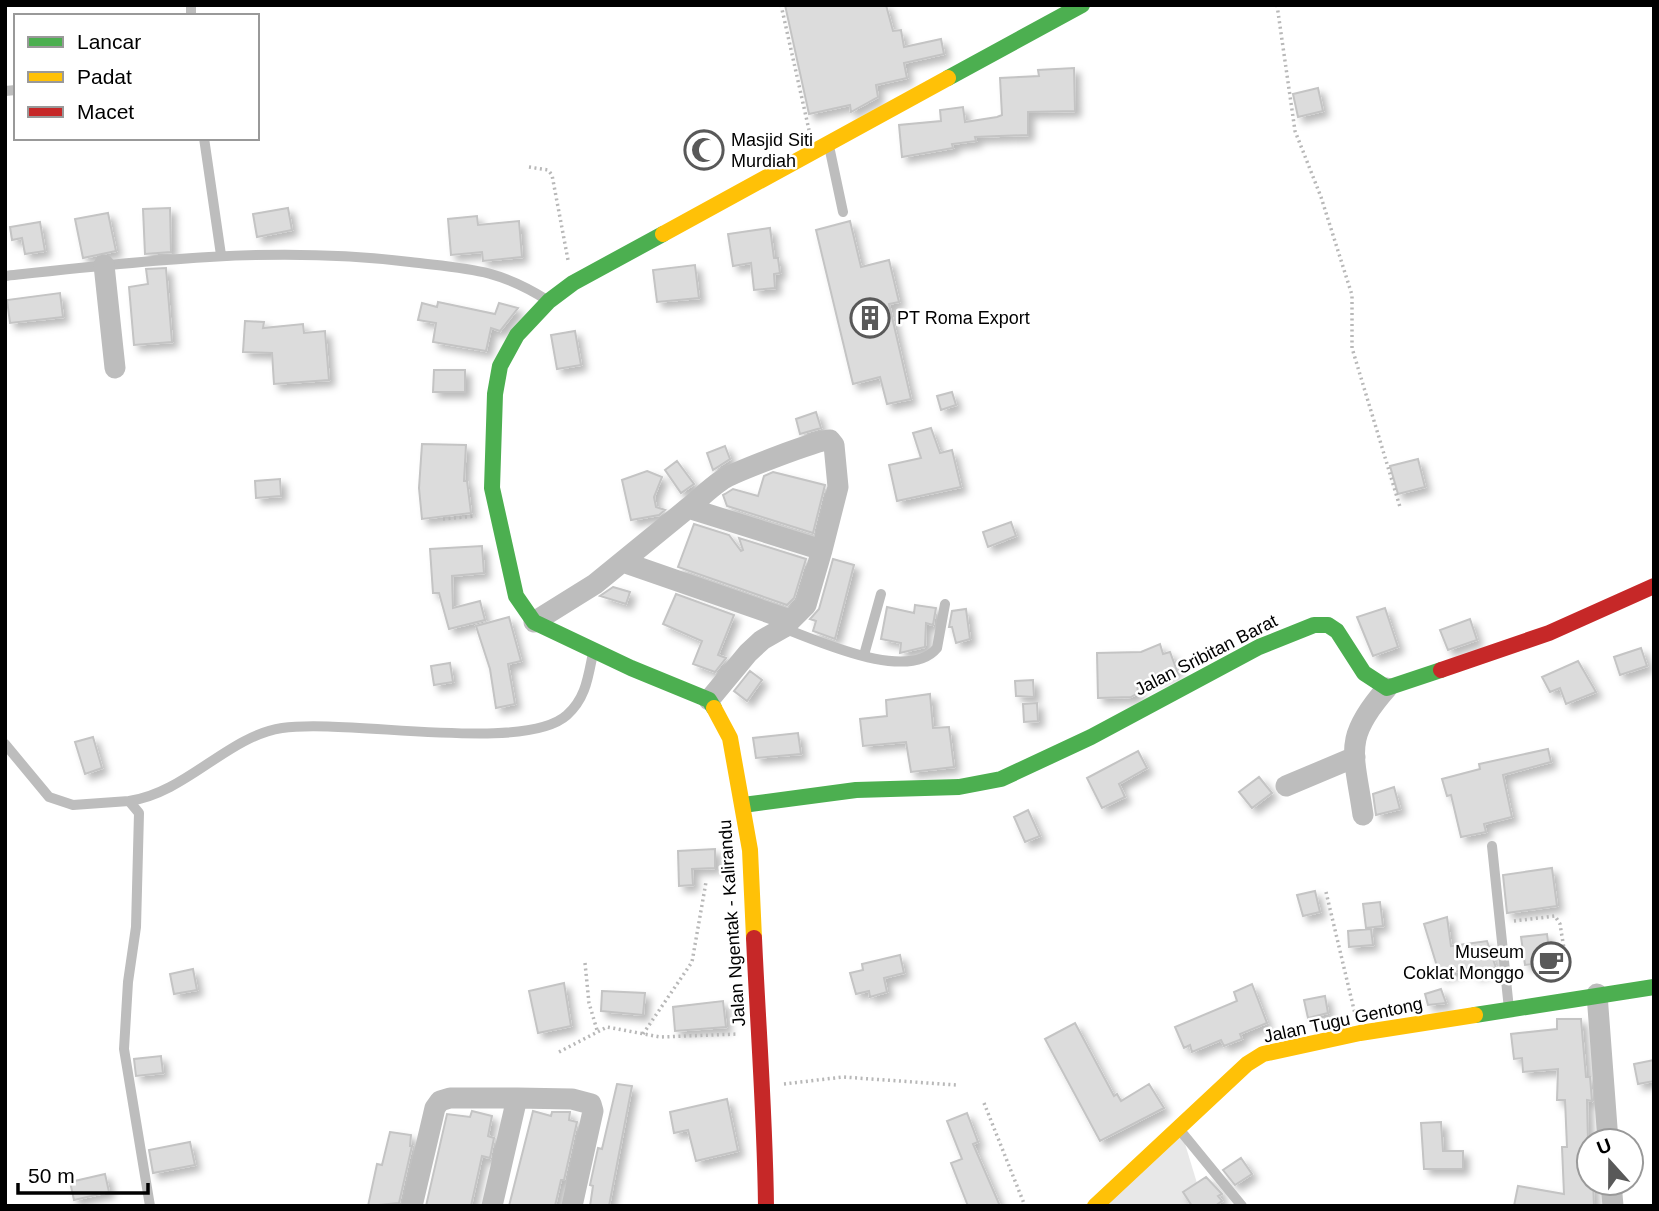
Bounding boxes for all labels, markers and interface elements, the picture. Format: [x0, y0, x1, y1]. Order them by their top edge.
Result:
legend [14, 14, 259, 140]
text: Lancar [77, 30, 141, 53]
text: Padat [77, 65, 132, 88]
text: Macet [77, 100, 134, 123]
mosque icon: Masjid Siti Murdiah [683, 129, 725, 171]
place label: Masjid Siti Murdiah [731, 130, 813, 171]
building icon: PT Roma Export [849, 297, 891, 339]
place label: PT Roma Export [897, 308, 1030, 328]
street label: Jalan Sribitan Barat [1131, 610, 1281, 700]
street label: Jalan Ngentak - Kalirandu [715, 819, 749, 1027]
cafe icon: Museum Coklat Monggo [1530, 941, 1572, 983]
place label: Museum Coklat Monggo [1403, 942, 1524, 983]
street label: Jalan Tugu Gentong [1262, 993, 1424, 1047]
north arrow [1575, 1127, 1645, 1197]
text: U [1594, 1134, 1614, 1159]
scale bar [18, 1152, 147, 1196]
text: 50 m [28, 1164, 75, 1187]

